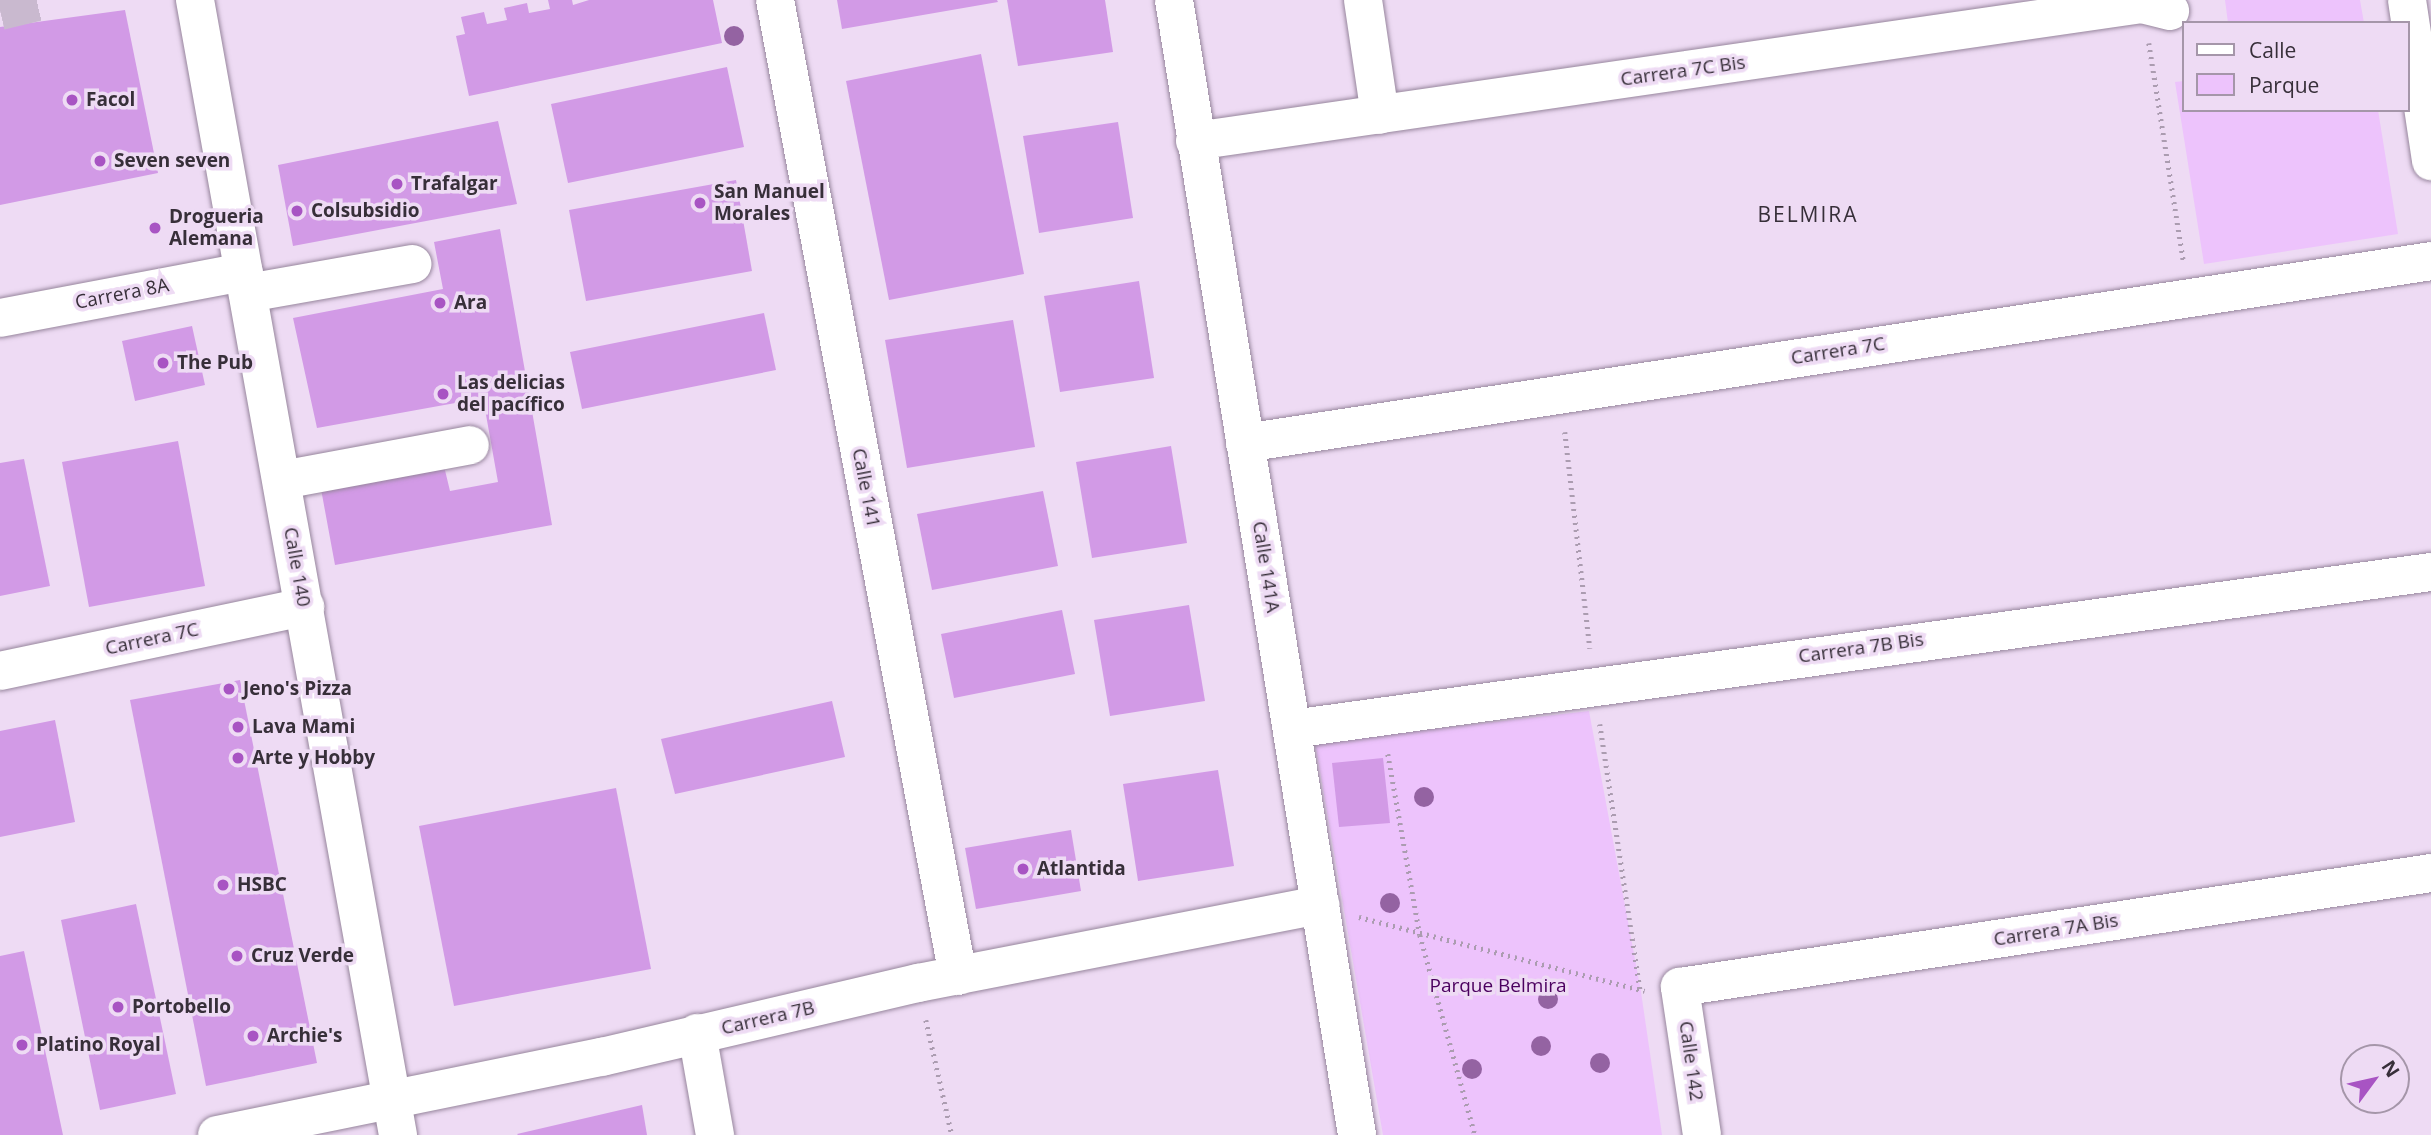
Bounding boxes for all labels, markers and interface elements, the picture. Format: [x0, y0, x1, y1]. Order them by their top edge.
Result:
legend [2182, 21, 2410, 112]
text: Calle [2249, 36, 2296, 64]
street label: Carrera 7C Bis [1619, 51, 1747, 91]
text: Parque [2249, 71, 2319, 99]
place label: Facol [86, 89, 135, 111]
marker: Facol [64, 92, 80, 108]
place label: Seven seven [114, 150, 230, 172]
marker: Seven seven [92, 153, 108, 169]
place label: Trafalgar [411, 173, 498, 195]
marker: Trafalgar [389, 176, 405, 192]
place label: San Manuel Morales [714, 181, 825, 225]
marker: San Manuel Morales [692, 195, 708, 211]
place label: Colsubsidio [311, 200, 419, 222]
district label: BELMIRA [1758, 201, 1858, 227]
marker: Colsubsidio [289, 203, 305, 219]
place label: Drogueria Alemana [169, 206, 264, 250]
marker: Drogueria Alemana [147, 220, 163, 236]
street label: Carrera 8A [73, 274, 171, 314]
place label: Ara [454, 292, 487, 314]
marker: Ara [432, 295, 448, 311]
street label: Carrera 7C [1789, 332, 1887, 370]
place label: The Pub [177, 352, 253, 374]
marker: The Pub [155, 355, 171, 371]
place label: Las delicias del pacífico [457, 372, 565, 416]
marker: Las delicias del pacífico [435, 386, 451, 402]
street label: Calle 141 [847, 446, 885, 530]
street label: Calle 141A [1248, 520, 1284, 614]
street label: Calle 140 [279, 525, 315, 609]
street label: Carrera 7C [103, 618, 201, 660]
street label: Carrera 7B Bis [1797, 628, 1925, 668]
place label: Jeno's Pizza [243, 678, 352, 700]
marker: Jeno's Pizza [221, 681, 237, 697]
place label: Lava Mami [252, 716, 355, 738]
marker: Lava Mami [230, 719, 246, 735]
place label: Arte y Hobby [252, 747, 375, 769]
marker: Arte y Hobby [230, 750, 246, 766]
place label: Atlantida [1037, 858, 1126, 880]
marker: Atlantida [1015, 861, 1031, 877]
place label: HSBC [237, 874, 287, 896]
marker: HSBC [215, 877, 231, 893]
street label: Carrera 7A Bis [1992, 909, 2120, 951]
place label: Cruz Verde [251, 945, 354, 967]
marker: Cruz Verde [229, 948, 245, 964]
park label: Parque Belmira [1429, 975, 1567, 997]
place label: Portobello [132, 996, 231, 1018]
street label: Carrera 7B [719, 996, 817, 1040]
marker: Portobello [110, 999, 126, 1015]
street label: Calle 142 [1674, 1020, 1708, 1102]
place label: Archie's [267, 1025, 343, 1047]
marker: Archie's [245, 1028, 261, 1044]
place label: Platino Royal [36, 1034, 161, 1056]
marker: Platino Royal [14, 1037, 30, 1053]
north arrow [2340, 1044, 2410, 1114]
text: N [2376, 1055, 2406, 1082]

